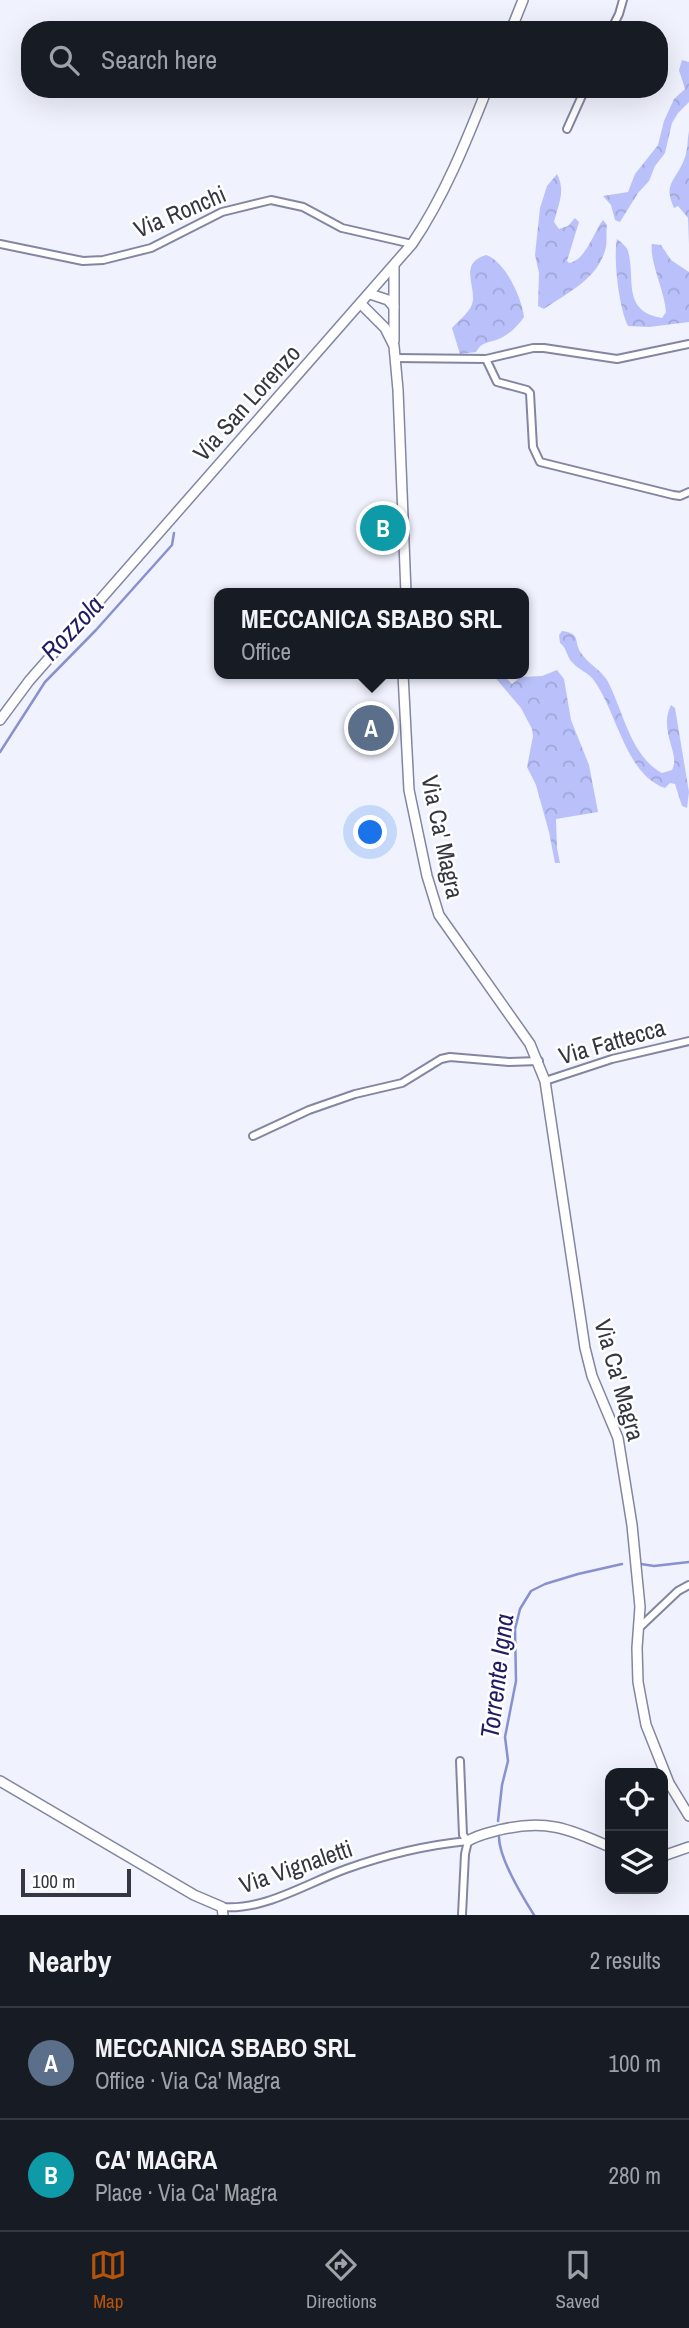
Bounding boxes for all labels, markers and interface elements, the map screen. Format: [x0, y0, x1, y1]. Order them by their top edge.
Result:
search box [21, 21, 668, 98]
icon: search [45, 41, 83, 79]
text: Search here [101, 42, 217, 77]
street label: Via Ronchi [129, 177, 231, 245]
street label: Via San Lorenzo [185, 337, 307, 467]
pin: B [360, 502, 406, 554]
water label: Rozzola [33, 587, 111, 668]
popup [214, 588, 529, 679]
text: MECCANICA SBABO SRL [241, 601, 502, 636]
text: Office [241, 636, 291, 667]
pin: A [348, 702, 394, 754]
street label: Via Ca' Magra [414, 772, 472, 901]
your location [353, 815, 387, 849]
street label: Via Fattecca [555, 1011, 669, 1071]
street label: Via Ca' Magra [587, 1315, 653, 1444]
water label: Torrente Igna [472, 1612, 522, 1740]
map controls [605, 1768, 668, 1894]
button: locate [605, 1768, 668, 1831]
button: layers [605, 1831, 668, 1894]
street label: Via Vignaletti [235, 1832, 356, 1900]
scale bar [21, 1866, 131, 1898]
text: 100 m [32, 1868, 75, 1894]
text: Nearby [28, 1941, 111, 1981]
text: 2 results [590, 1945, 661, 1976]
text: MECCANICA SBABO SRL [95, 2030, 356, 2065]
text: A [44, 2048, 58, 2079]
text: 100 m [609, 2048, 661, 2079]
text: Office · Via Ca' Magra [95, 2065, 280, 2096]
text: CA' MAGRA [95, 2142, 217, 2177]
text: B [44, 2160, 58, 2191]
text: 280 m [609, 2160, 661, 2191]
text: Place · Via Ca' Magra [95, 2177, 278, 2208]
tab: Map [89, 2246, 127, 2314]
tab: Directions [306, 2246, 377, 2314]
tab: Saved [556, 2246, 600, 2314]

